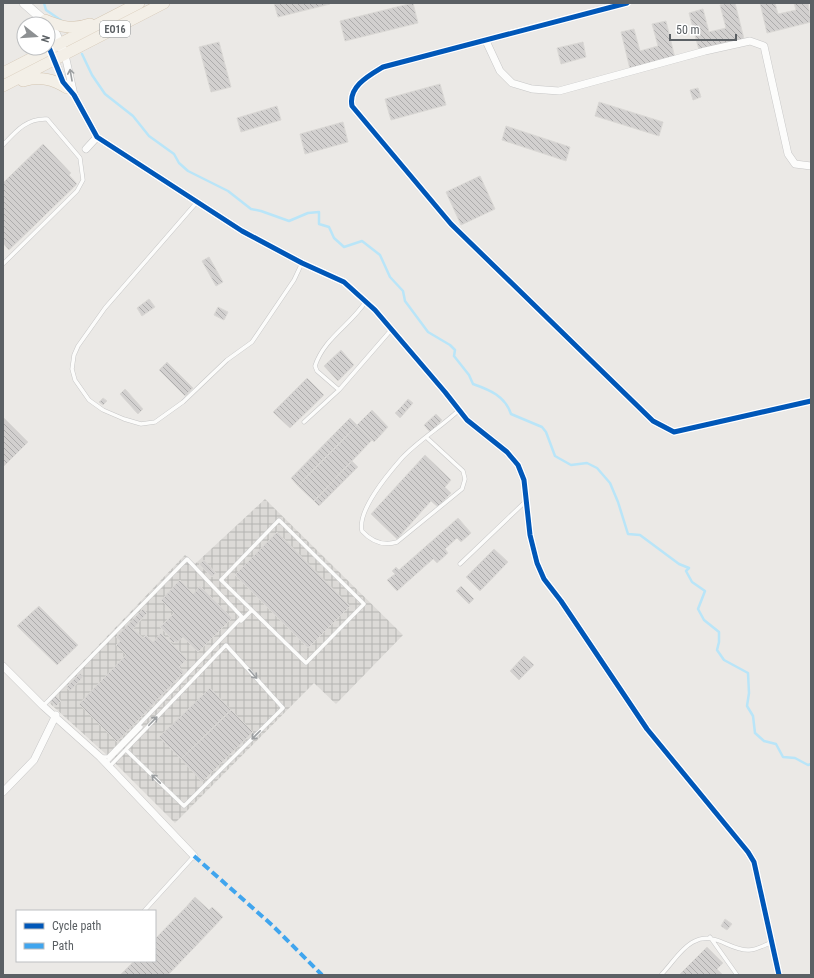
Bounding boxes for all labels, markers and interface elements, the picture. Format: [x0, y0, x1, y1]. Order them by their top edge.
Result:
north arrow [16, 16, 56, 56]
scale bar [670, 16, 736, 42]
road number: ΕΟ16 [100, 21, 130, 37]
text: 50 m [676, 23, 700, 37]
text: N [38, 34, 52, 44]
one-way arrow [66, 69, 74, 82]
one-way arrow [248, 669, 257, 679]
one-way arrow [148, 717, 157, 727]
one-way arrow [251, 730, 260, 740]
one-way arrow [151, 774, 161, 784]
legend [16, 910, 156, 962]
text: Cycle path [52, 919, 102, 933]
text: Path [52, 939, 74, 953]

